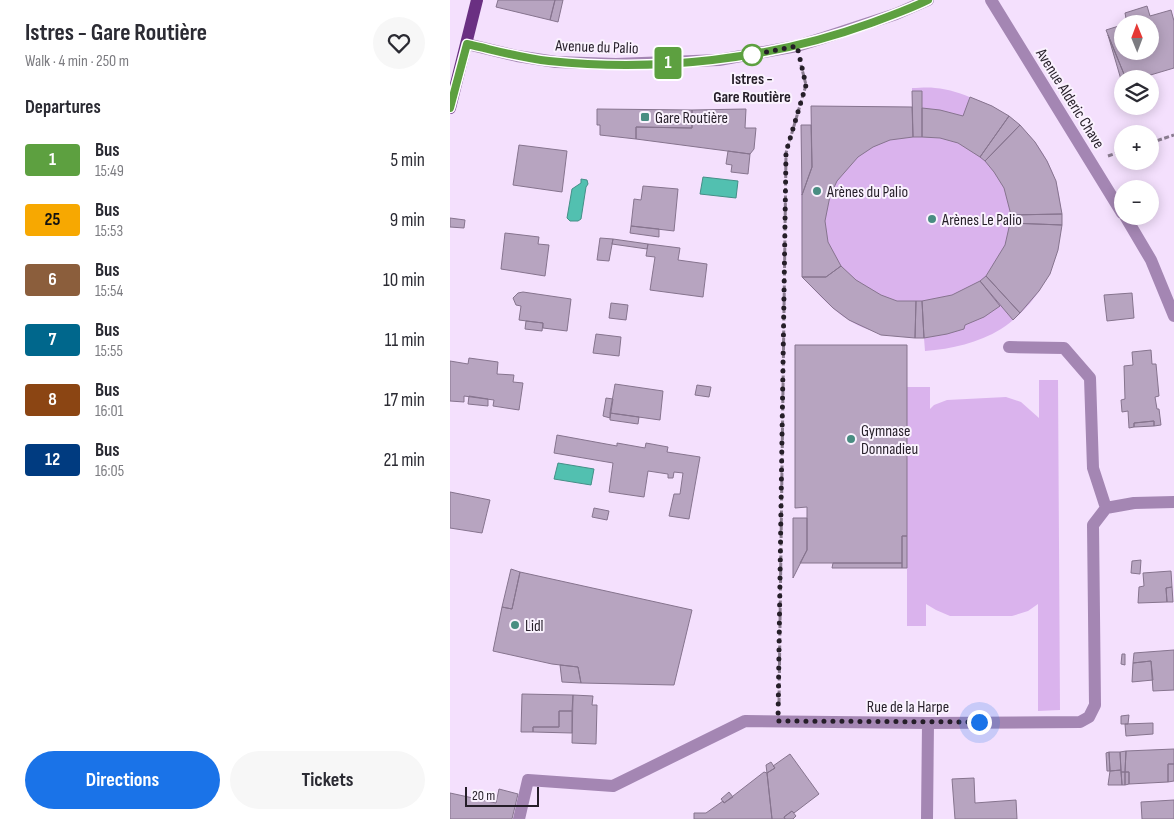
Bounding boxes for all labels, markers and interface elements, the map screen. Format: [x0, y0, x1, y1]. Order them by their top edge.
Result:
north arrow [1114, 15, 1159, 60]
map controls [1114, 15, 1159, 225]
button: heart [373, 17, 425, 69]
text: Istres - Gare Routière [25, 18, 207, 47]
street label: Avenue du Palio [554, 37, 639, 58]
marker: Istres - Gare Routière [741, 44, 763, 66]
street label: Avenue Alderic Chave [1031, 44, 1108, 152]
line badge: 1 [652, 47, 684, 79]
text: Walk · 4 min · 250 m [25, 52, 129, 71]
text: 1 [664, 52, 672, 73]
place label: Istres - Gare Routière [713, 70, 791, 107]
button: layers [1114, 70, 1159, 115]
text: Departures [25, 96, 101, 119]
place label: Gare Routière [655, 109, 728, 128]
marker: Gare Routière [639, 111, 651, 123]
button: + [1114, 125, 1159, 170]
text: Bus [95, 139, 120, 162]
text: 1 [49, 149, 56, 170]
text: 5 min [390, 149, 425, 172]
text: 15:49 [95, 162, 124, 181]
button: − [1114, 180, 1159, 225]
place label: Arènes du Palio [826, 183, 908, 202]
marker: Arènes du Palio [811, 185, 823, 197]
text: Bus [95, 199, 120, 222]
text: 25 [45, 209, 60, 230]
text: 9 min [390, 209, 425, 232]
place label: Arènes Le Palio [941, 211, 1022, 230]
marker: Arènes Le Palio [926, 213, 938, 225]
text: 15:53 [95, 222, 123, 241]
text: Bus [95, 259, 120, 282]
text: 6 [48, 269, 57, 290]
text: 10 min [383, 269, 425, 292]
text: 15:54 [95, 282, 123, 301]
text: Bus [95, 319, 120, 342]
text: 7 [49, 329, 56, 350]
text: 11 min [385, 329, 425, 352]
text: 15:55 [95, 342, 123, 361]
text: Bus [95, 379, 120, 402]
text: 8 [48, 389, 57, 410]
text: 17 min [384, 389, 425, 412]
text: 16:01 [95, 402, 123, 421]
place label: Gymnase Donnadieu [861, 422, 918, 459]
marker: Gymnase Donnadieu [845, 433, 857, 445]
text: Bus [95, 439, 120, 462]
text: 12 [45, 449, 60, 470]
text: 21 min [384, 449, 425, 472]
text: 16:05 [95, 462, 124, 481]
place label: Lidl [525, 617, 544, 636]
marker: Lidl [509, 619, 521, 631]
street label: Rue de la Harpe [867, 698, 949, 717]
your location [967, 710, 992, 735]
button: Directions [25, 751, 220, 809]
button: Tickets [230, 751, 425, 809]
scale bar [465, 784, 539, 807]
text: 20 m [472, 787, 495, 804]

